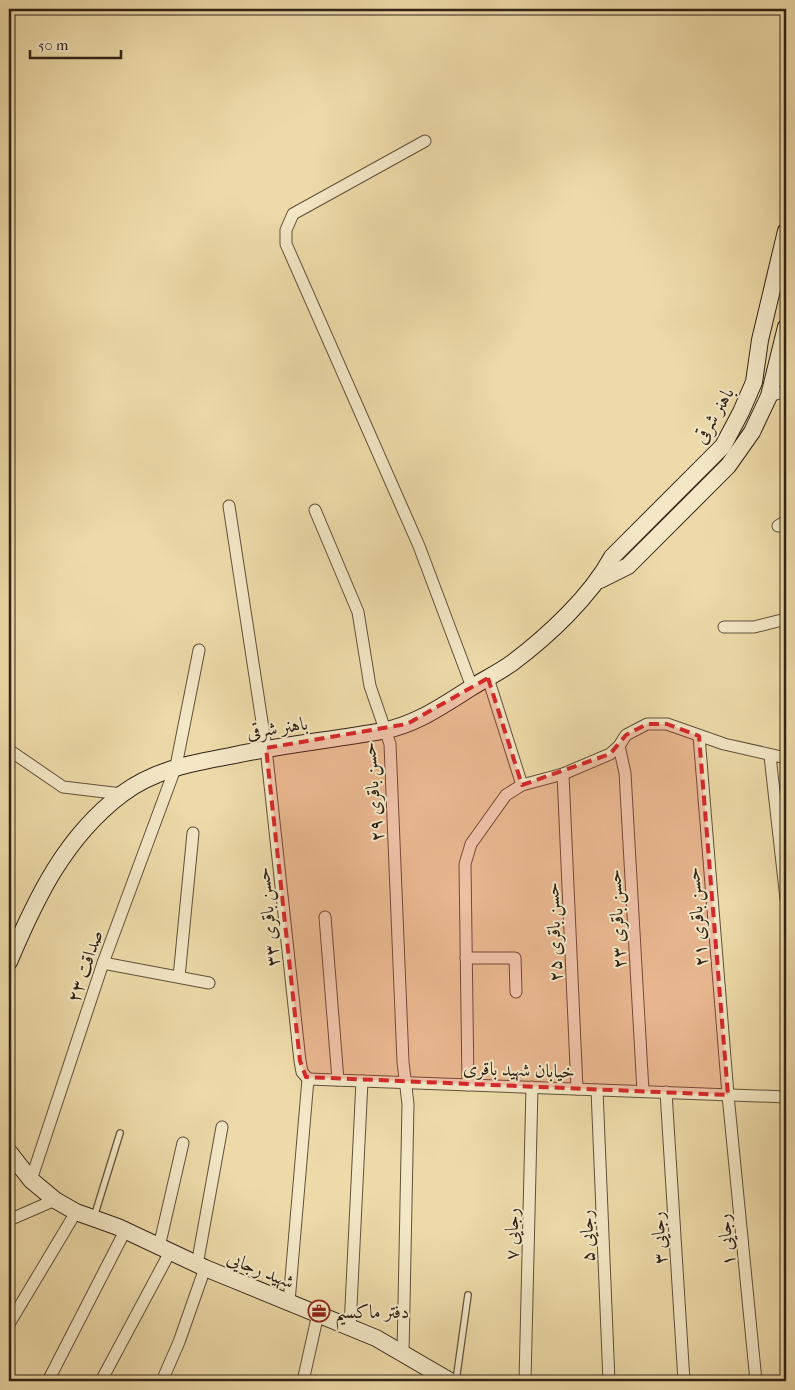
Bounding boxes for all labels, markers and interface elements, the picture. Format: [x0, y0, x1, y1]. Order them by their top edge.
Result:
scale bar [30, 28, 121, 60]
text: 50 m [38, 36, 69, 54]
street label: باهنر شرقی [689, 383, 740, 448]
street label: باهنر شرقی [245, 712, 309, 745]
street label: حسن باقری ۲۹ [358, 741, 390, 843]
street label: حسن باقری ۳۳ [252, 866, 286, 968]
street label: حسن باقری ۲۱ [682, 866, 714, 968]
street label: حسن باقری ۲۳ [603, 868, 633, 969]
street label: حسن باقری ۲۵ [541, 882, 569, 982]
street label: صداقت ۲۳ [62, 927, 108, 1005]
street label: خیابان شهید باقری [463, 1057, 575, 1084]
street label: رجایی ۷ [501, 1208, 525, 1261]
street label: رجایی ۵ [575, 1209, 601, 1263]
street label: رجایی ۳ [646, 1211, 674, 1265]
street label: رجایی ۱ [712, 1212, 742, 1267]
street label: شهید رجایی [223, 1247, 297, 1295]
office icon: دفتر ماکسیم [307, 1299, 331, 1323]
place label: دفتر ماکسیم [335, 1301, 409, 1331]

